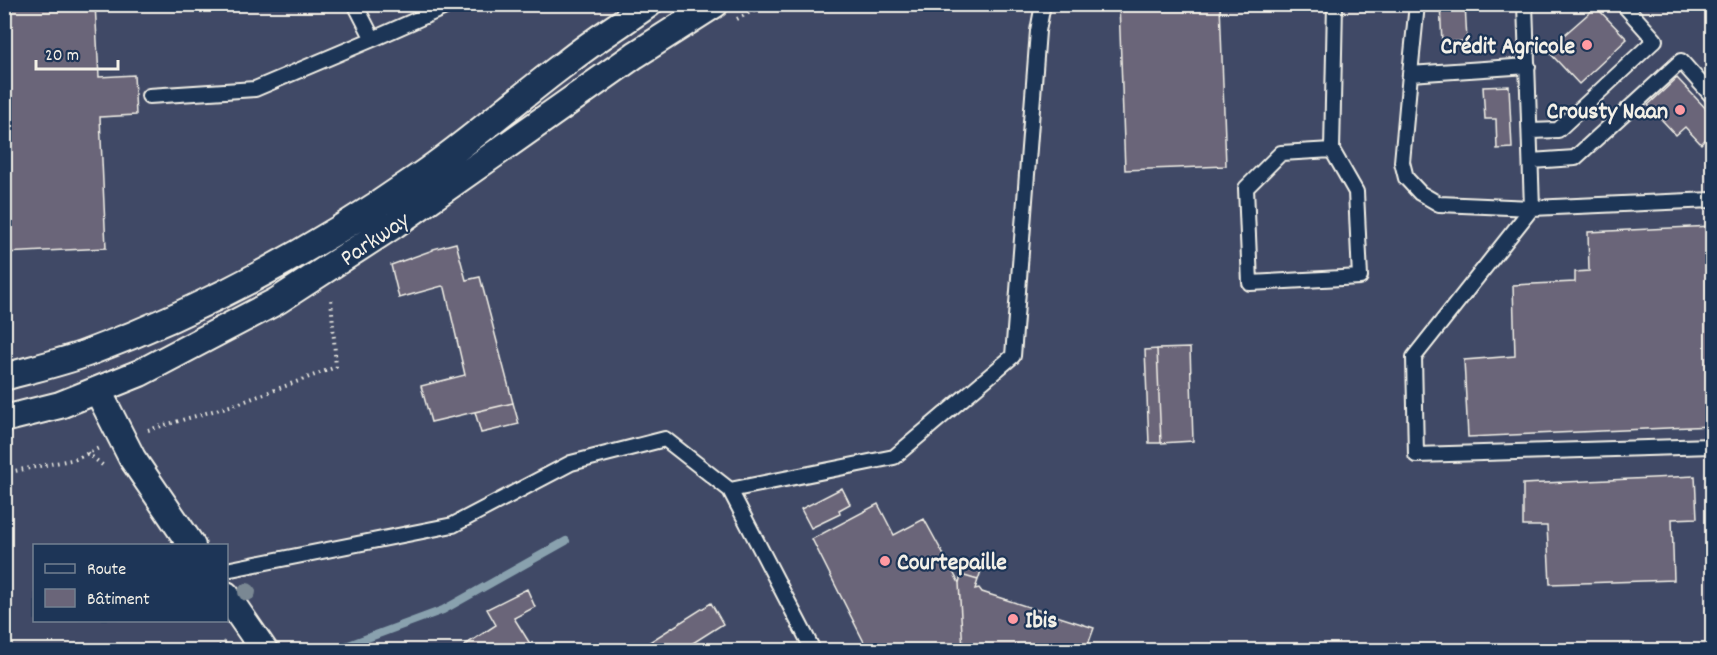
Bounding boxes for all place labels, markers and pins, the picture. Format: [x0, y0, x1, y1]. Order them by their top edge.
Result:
place label: Crédit Agricole [1440, 31, 1575, 65]
marker: Crédit Agricole [1580, 38, 1594, 52]
place label: Crousty Naan [1547, 96, 1668, 130]
marker: Crousty Naan [1673, 103, 1687, 117]
place label: Courtepaille [897, 547, 1007, 581]
marker: Courtepaille [878, 554, 892, 568]
place label: Ibis [1025, 605, 1057, 639]
marker: Ibis [1006, 612, 1020, 626]

